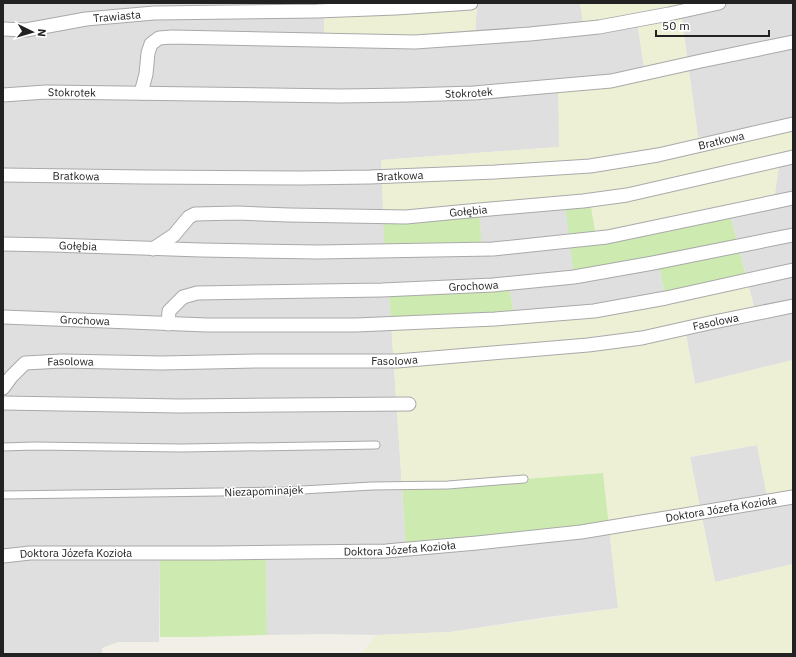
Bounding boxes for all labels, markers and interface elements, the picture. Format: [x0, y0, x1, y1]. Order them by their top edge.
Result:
street label: Trawiasta [92, 7, 141, 25]
north arrow [12, 12, 52, 52]
scale bar [656, 12, 769, 38]
text: 50 m [662, 18, 690, 33]
text: N [35, 28, 49, 37]
street label: Stokrotek [445, 84, 494, 101]
street label: Stokrotek [48, 85, 96, 100]
street label: Bratkowa [697, 128, 746, 153]
street label: Bratkowa [376, 168, 424, 184]
street label: Bratkowa [52, 169, 100, 183]
street label: Gołębia [449, 202, 488, 220]
street label: Gołębia [59, 238, 97, 254]
street label: Grochowa [448, 277, 499, 294]
street label: Fasolowa [691, 310, 740, 333]
street label: Grochowa [60, 312, 110, 328]
street label: Fasolowa [371, 352, 418, 368]
street label: Fasolowa [47, 354, 94, 369]
street label: Niezapominajek [224, 483, 304, 499]
street label: Doktora Józefa Kozioła [664, 493, 778, 525]
street label: Doktora Józefa Kozioła [344, 538, 456, 558]
street label: Doktora Józefa Kozioła [19, 546, 132, 561]

